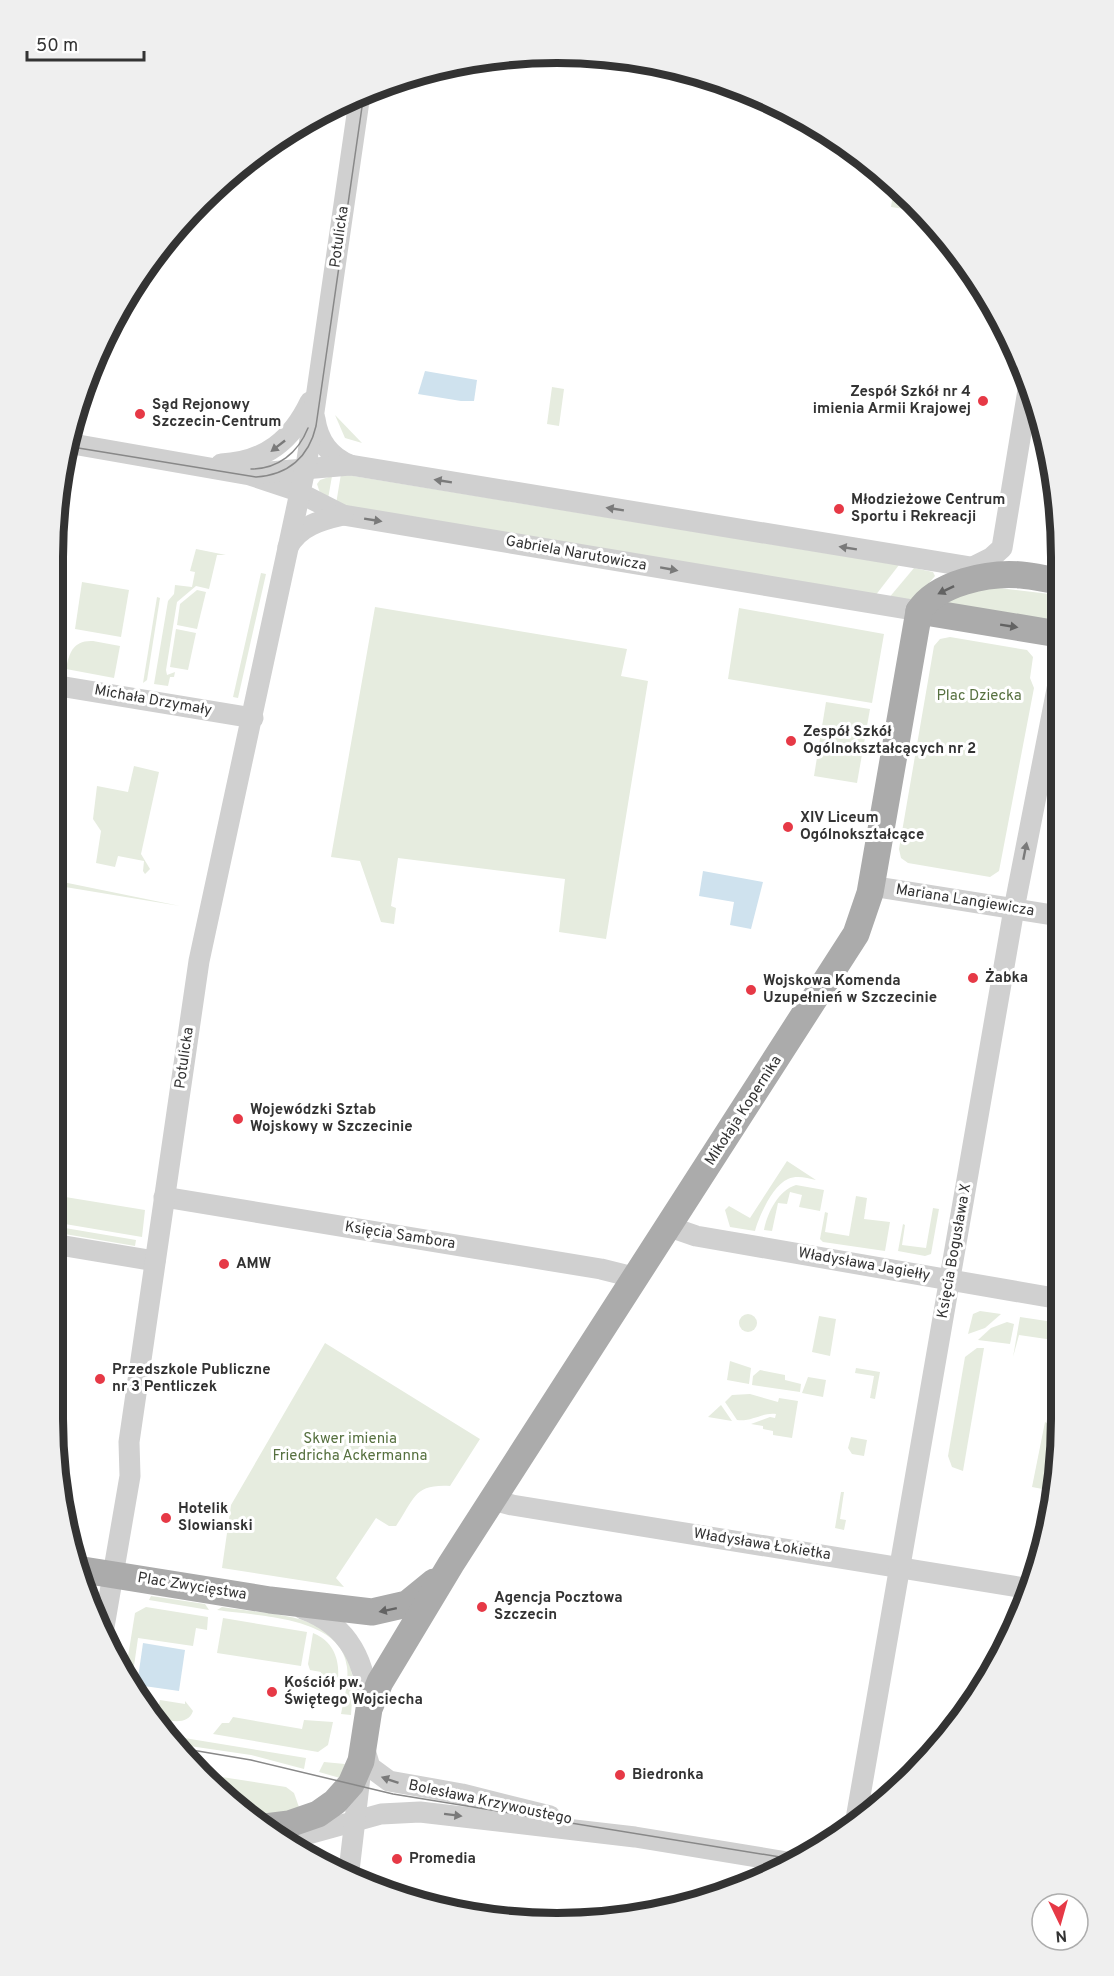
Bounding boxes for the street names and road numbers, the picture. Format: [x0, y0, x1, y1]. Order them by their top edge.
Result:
street label: Potulicka [326, 205, 354, 269]
street label: Gabriela Narutowicza [504, 532, 648, 576]
street label: Michała Drzymały [93, 681, 213, 721]
street label: Mariana Langiewicza [894, 881, 1036, 921]
street label: Potulicka [171, 1026, 199, 1090]
street label: Mikołaja Kopernika [701, 1052, 787, 1170]
street label: Księcia Bogusława X [934, 1182, 976, 1320]
street label: Księcia Sambora [343, 1218, 457, 1254]
street label: Władysława Jagiełły [796, 1244, 932, 1286]
street label: Władysława Łokietka [692, 1525, 832, 1565]
street label: Plac Zwycięstwa [136, 1569, 248, 1605]
street label: Bolesława Krzywoustego [406, 1776, 574, 1830]

